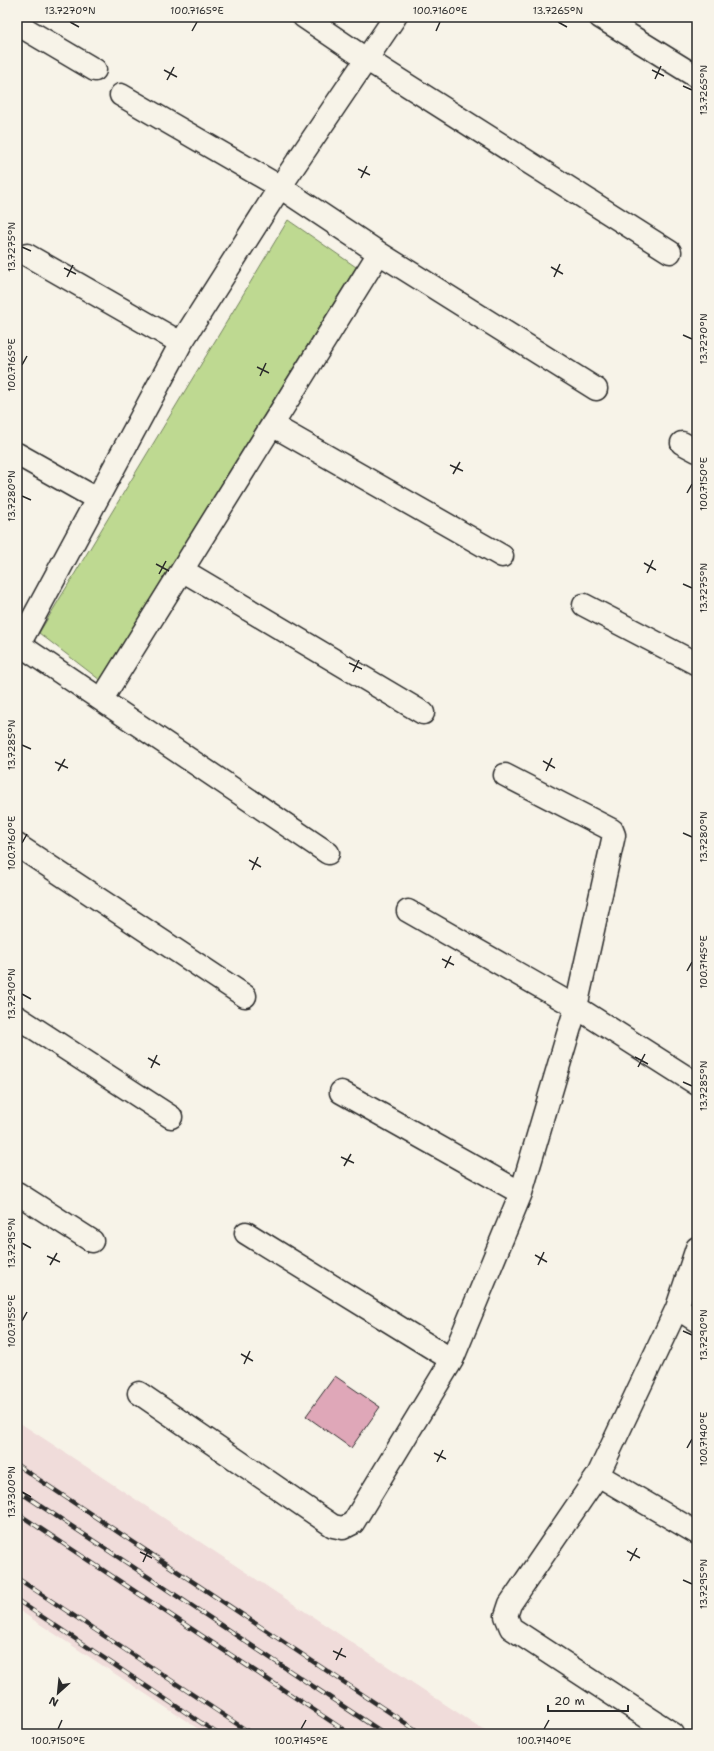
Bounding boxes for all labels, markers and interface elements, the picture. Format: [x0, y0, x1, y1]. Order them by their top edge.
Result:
text: 13.7270°N [44, 4, 96, 17]
text: 100.7165°E [170, 4, 224, 17]
text: 100.7160°E [413, 4, 467, 17]
text: 13.7265°N [533, 4, 583, 17]
text: 13.7265°N [697, 65, 710, 115]
text: 13.7275°N [5, 222, 18, 272]
text: 13.7270°N [697, 313, 710, 365]
text: 100.7165°E [5, 338, 18, 392]
text: 100.7150°E [697, 457, 710, 511]
text: 13.7280°N [5, 470, 18, 522]
text: 13.7275°N [697, 563, 710, 613]
text: 13.7285°N [5, 720, 18, 770]
text: 13.7280°N [697, 811, 710, 863]
text: 100.7160°E [5, 816, 18, 870]
text: 100.7145°E [697, 935, 710, 989]
text: 13.7290°N [5, 968, 18, 1020]
text: 13.7285°N [697, 1061, 710, 1111]
text: 13.7295°N [5, 1218, 18, 1268]
text: 100.7155°E [5, 1295, 18, 1347]
text: 13.7290°N [697, 1309, 710, 1361]
text: 100.7140°E [697, 1412, 710, 1466]
text: 13.7300°N [5, 1466, 18, 1518]
text: 13.7295°N [697, 1559, 710, 1609]
north arrow [38, 1673, 78, 1713]
scale bar [548, 1687, 628, 1713]
text: N [46, 1693, 61, 1710]
text: 20 m [554, 1693, 585, 1709]
text: 100.7150°E [31, 1734, 85, 1747]
text: 100.7145°E [274, 1734, 328, 1747]
text: 100.7140°E [517, 1734, 571, 1747]

